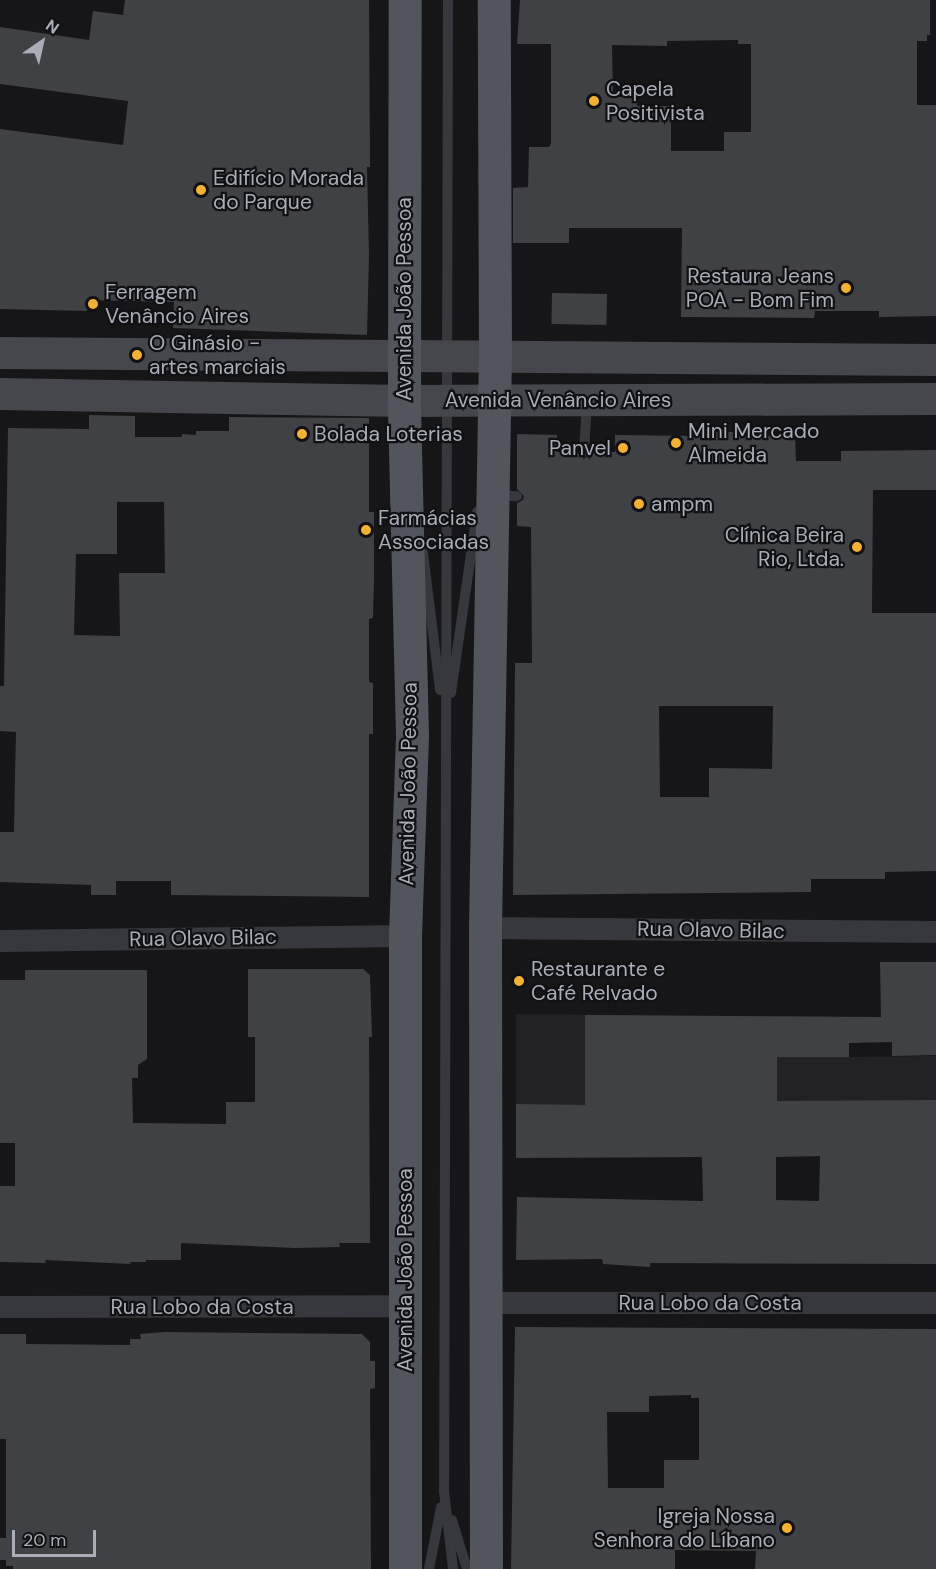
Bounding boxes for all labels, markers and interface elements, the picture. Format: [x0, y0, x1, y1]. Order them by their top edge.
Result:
north arrow [12, 12, 72, 72]
text: N [42, 15, 63, 39]
place label: Capela Positivista [606, 76, 705, 126]
marker: Capela Positivista [587, 94, 601, 108]
place label: Edifício Morada do Parque [213, 165, 364, 215]
marker: Edifício Morada do Parque [194, 183, 208, 197]
street label: Avenida João Pessoa [391, 197, 417, 401]
place label: Restaura Jeans POA - Bom Fim [686, 263, 834, 313]
place label: Ferragem Venâncio Aires [105, 279, 249, 329]
marker: Restaura Jeans POA - Bom Fim [839, 281, 853, 295]
marker: Ferragem Venâncio Aires [86, 297, 100, 311]
place label: O Ginásio - artes marciais [149, 330, 286, 380]
marker: O Ginásio - artes marciais [130, 348, 144, 362]
street label: Avenida Venâncio Aires [445, 387, 671, 413]
place label: Mini Mercado Almeida [688, 418, 819, 468]
place label: Bolada Loterias [314, 421, 463, 447]
marker: Bolada Loterias [295, 427, 309, 441]
place label: Panvel [549, 435, 611, 461]
marker: Mini Mercado Almeida [669, 436, 683, 450]
marker: Panvel [616, 441, 630, 455]
place label: ampm [651, 491, 713, 517]
marker: ampm [632, 497, 646, 511]
place label: Farmácias Associadas [378, 505, 489, 555]
place label: Clínica Beira Rio, Ltda. [725, 522, 844, 572]
marker: Farmácias Associadas [359, 523, 373, 537]
marker: Clínica Beira Rio, Ltda. [848, 538, 866, 556]
street label: Avenida João Pessoa [394, 682, 422, 886]
street label: Rua Olavo Bilac [637, 916, 785, 944]
street label: Rua Olavo Bilac [129, 924, 277, 952]
place label: Restaurante e Café Relvado [531, 956, 665, 1006]
marker: Restaurante e Café Relvado [512, 974, 526, 988]
street label: Avenida João Pessoa [392, 1168, 418, 1372]
street label: Rua Lobo da Costa [618, 1290, 802, 1316]
street label: Rua Lobo da Costa [110, 1294, 294, 1320]
place label: Igreja Nossa Senhora do Líbano [593, 1503, 775, 1553]
scale bar [15, 1518, 99, 1556]
marker: Igreja Nossa Senhora do Líbano [780, 1521, 794, 1535]
text: 20 m [23, 1528, 66, 1552]

